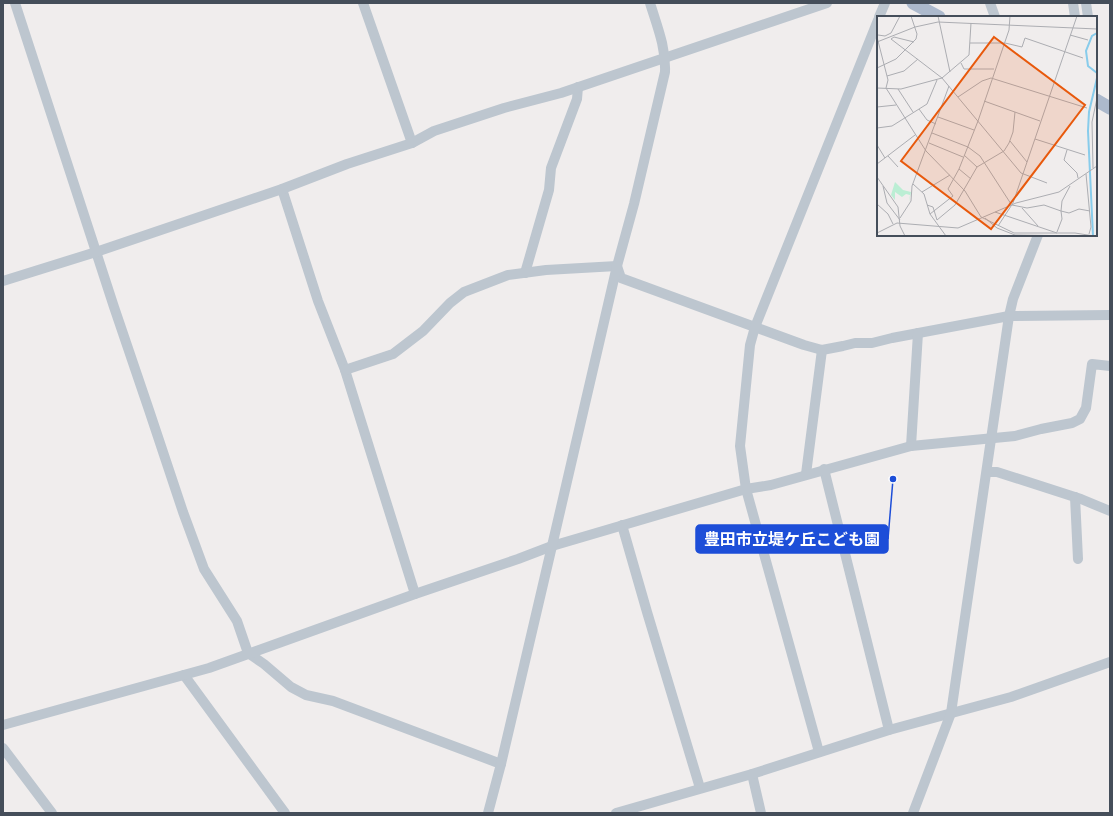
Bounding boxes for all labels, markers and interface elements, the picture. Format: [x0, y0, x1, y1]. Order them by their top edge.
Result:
inset map [877, 16, 1097, 236]
callout: 豊田市立堤ケ丘こども園 [696, 525, 888, 553]
text: 豊田市立堤ケ丘こども園 [704, 531, 880, 550]

